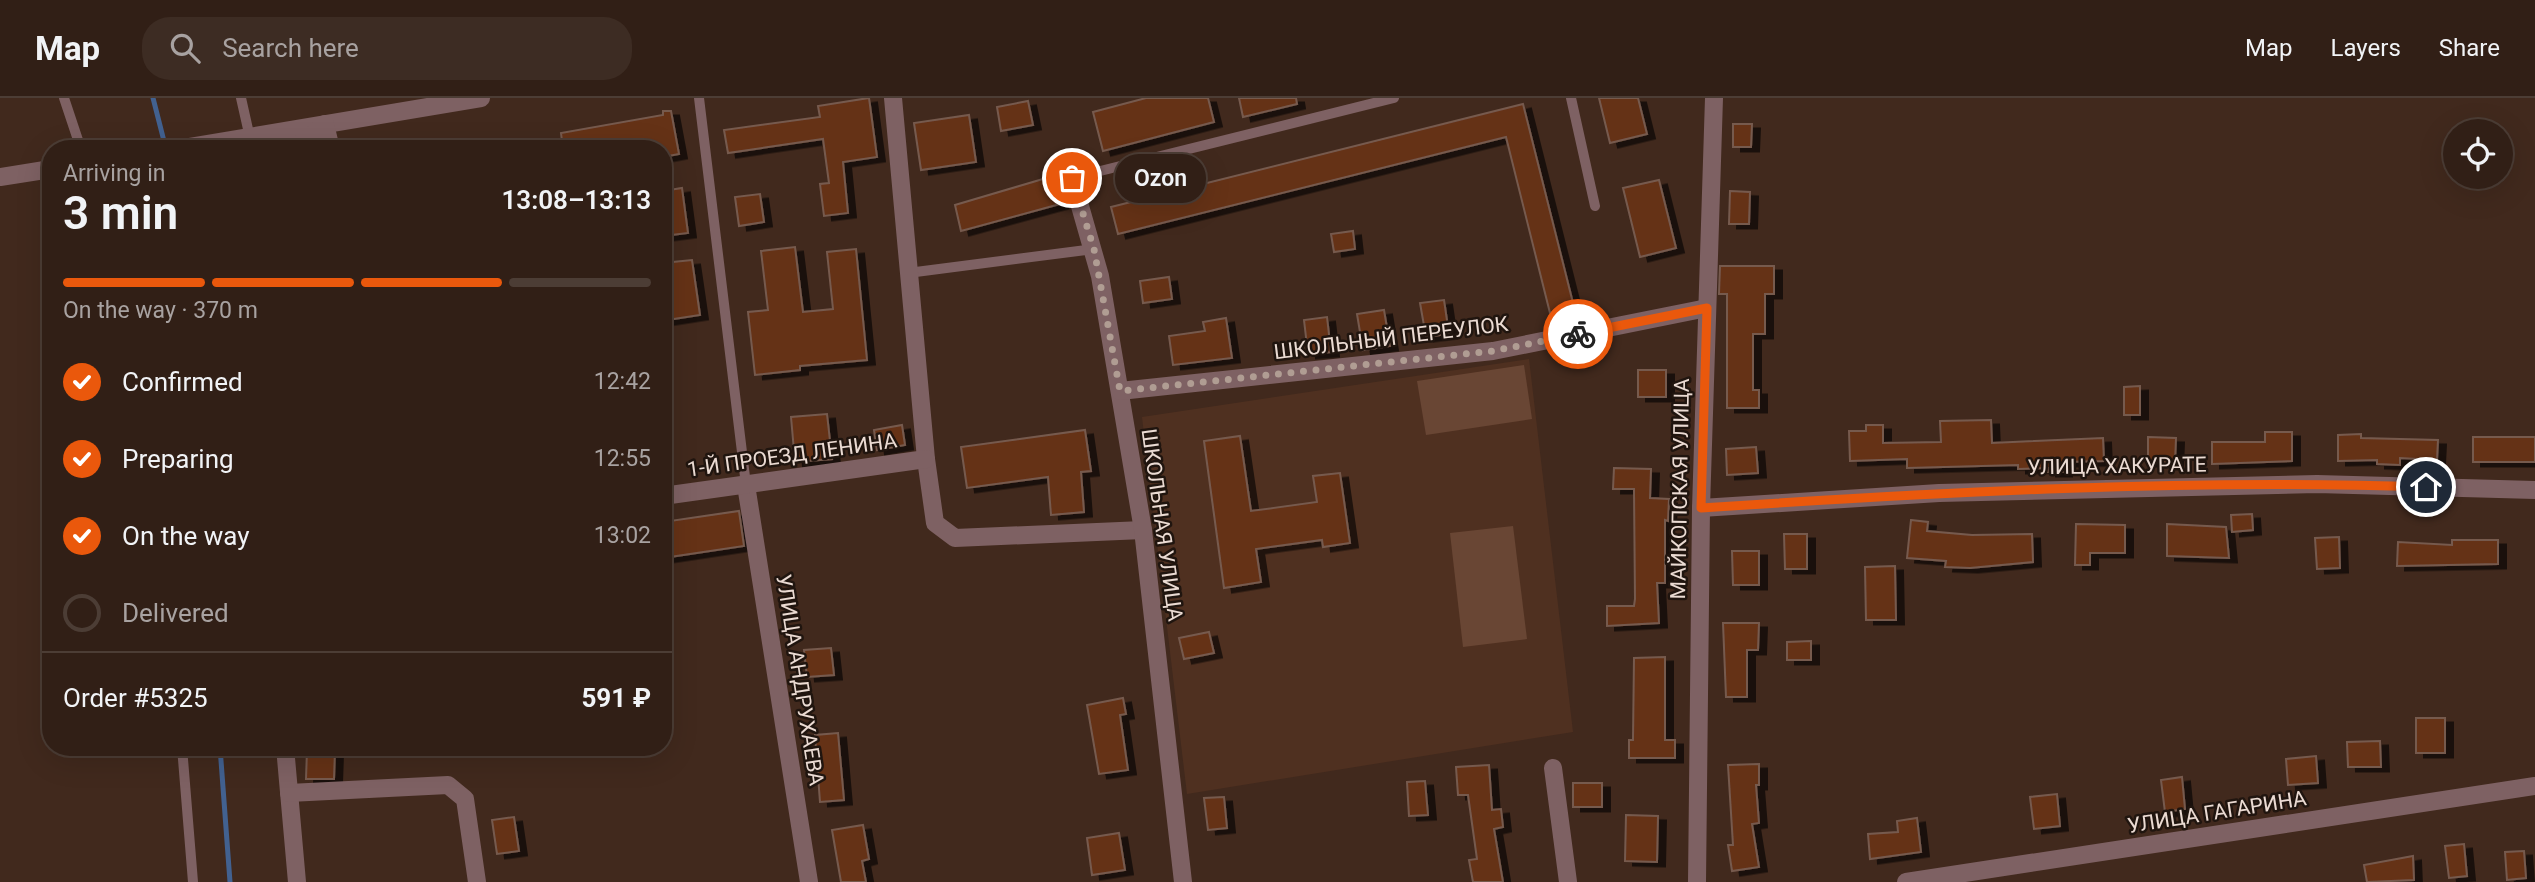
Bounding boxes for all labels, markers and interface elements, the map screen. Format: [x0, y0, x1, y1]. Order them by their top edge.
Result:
search box [142, 17, 632, 80]
text: Map [35, 29, 100, 68]
icon: search [166, 29, 204, 67]
text: Search here [222, 33, 359, 63]
text: Map [2245, 34, 2293, 62]
text: Layers [2331, 34, 2401, 62]
text: Share [2439, 34, 2500, 62]
map controls [2443, 119, 2513, 189]
button: locate [2443, 119, 2513, 189]
pin [1042, 148, 1102, 208]
callout: Ozon [1114, 154, 1205, 202]
icon: bag [1053, 159, 1091, 197]
text: Arriving in [63, 160, 166, 187]
text: Ozon [1134, 165, 1187, 192]
text: 13:08–13:13 [501, 185, 651, 215]
text: 3 min [63, 186, 178, 240]
text: On the way · 370 m [63, 297, 258, 324]
courier [1543, 299, 1613, 369]
street label: ШКОЛЬНЫЙ ПЕРЕУЛОК [1272, 312, 1510, 364]
icon: bike [1559, 315, 1597, 353]
icon: check [63, 363, 101, 401]
text: Confirmed [122, 367, 243, 397]
text: 12:42 [594, 368, 651, 395]
street label: МАЙКОПСКАЯ УЛИЦА [1666, 378, 1694, 600]
street label: ШКОЛЬНАЯ УЛИЦА [1137, 427, 1187, 623]
street label: 1-Й ПРОЕЗД ЛЕНИНА [686, 428, 899, 482]
icon: check [63, 440, 101, 478]
text: Preparing [122, 444, 234, 474]
text: 12:55 [594, 445, 651, 472]
street label: УЛИЦА ХАКУРАТЕ [2027, 452, 2207, 480]
pin [2396, 457, 2456, 517]
icon: home [2407, 468, 2445, 506]
icon: check [63, 517, 101, 555]
text: On the way [122, 521, 250, 551]
text: 13:02 [594, 522, 651, 549]
street label: УЛИЦА АНДРУХАЕВА [771, 573, 829, 788]
text: Delivered [122, 598, 229, 628]
text: Order #5325 [63, 683, 208, 713]
text: 591 ₽ [581, 683, 651, 713]
street label: УЛИЦА ГАГАРИНА [2126, 786, 2308, 838]

